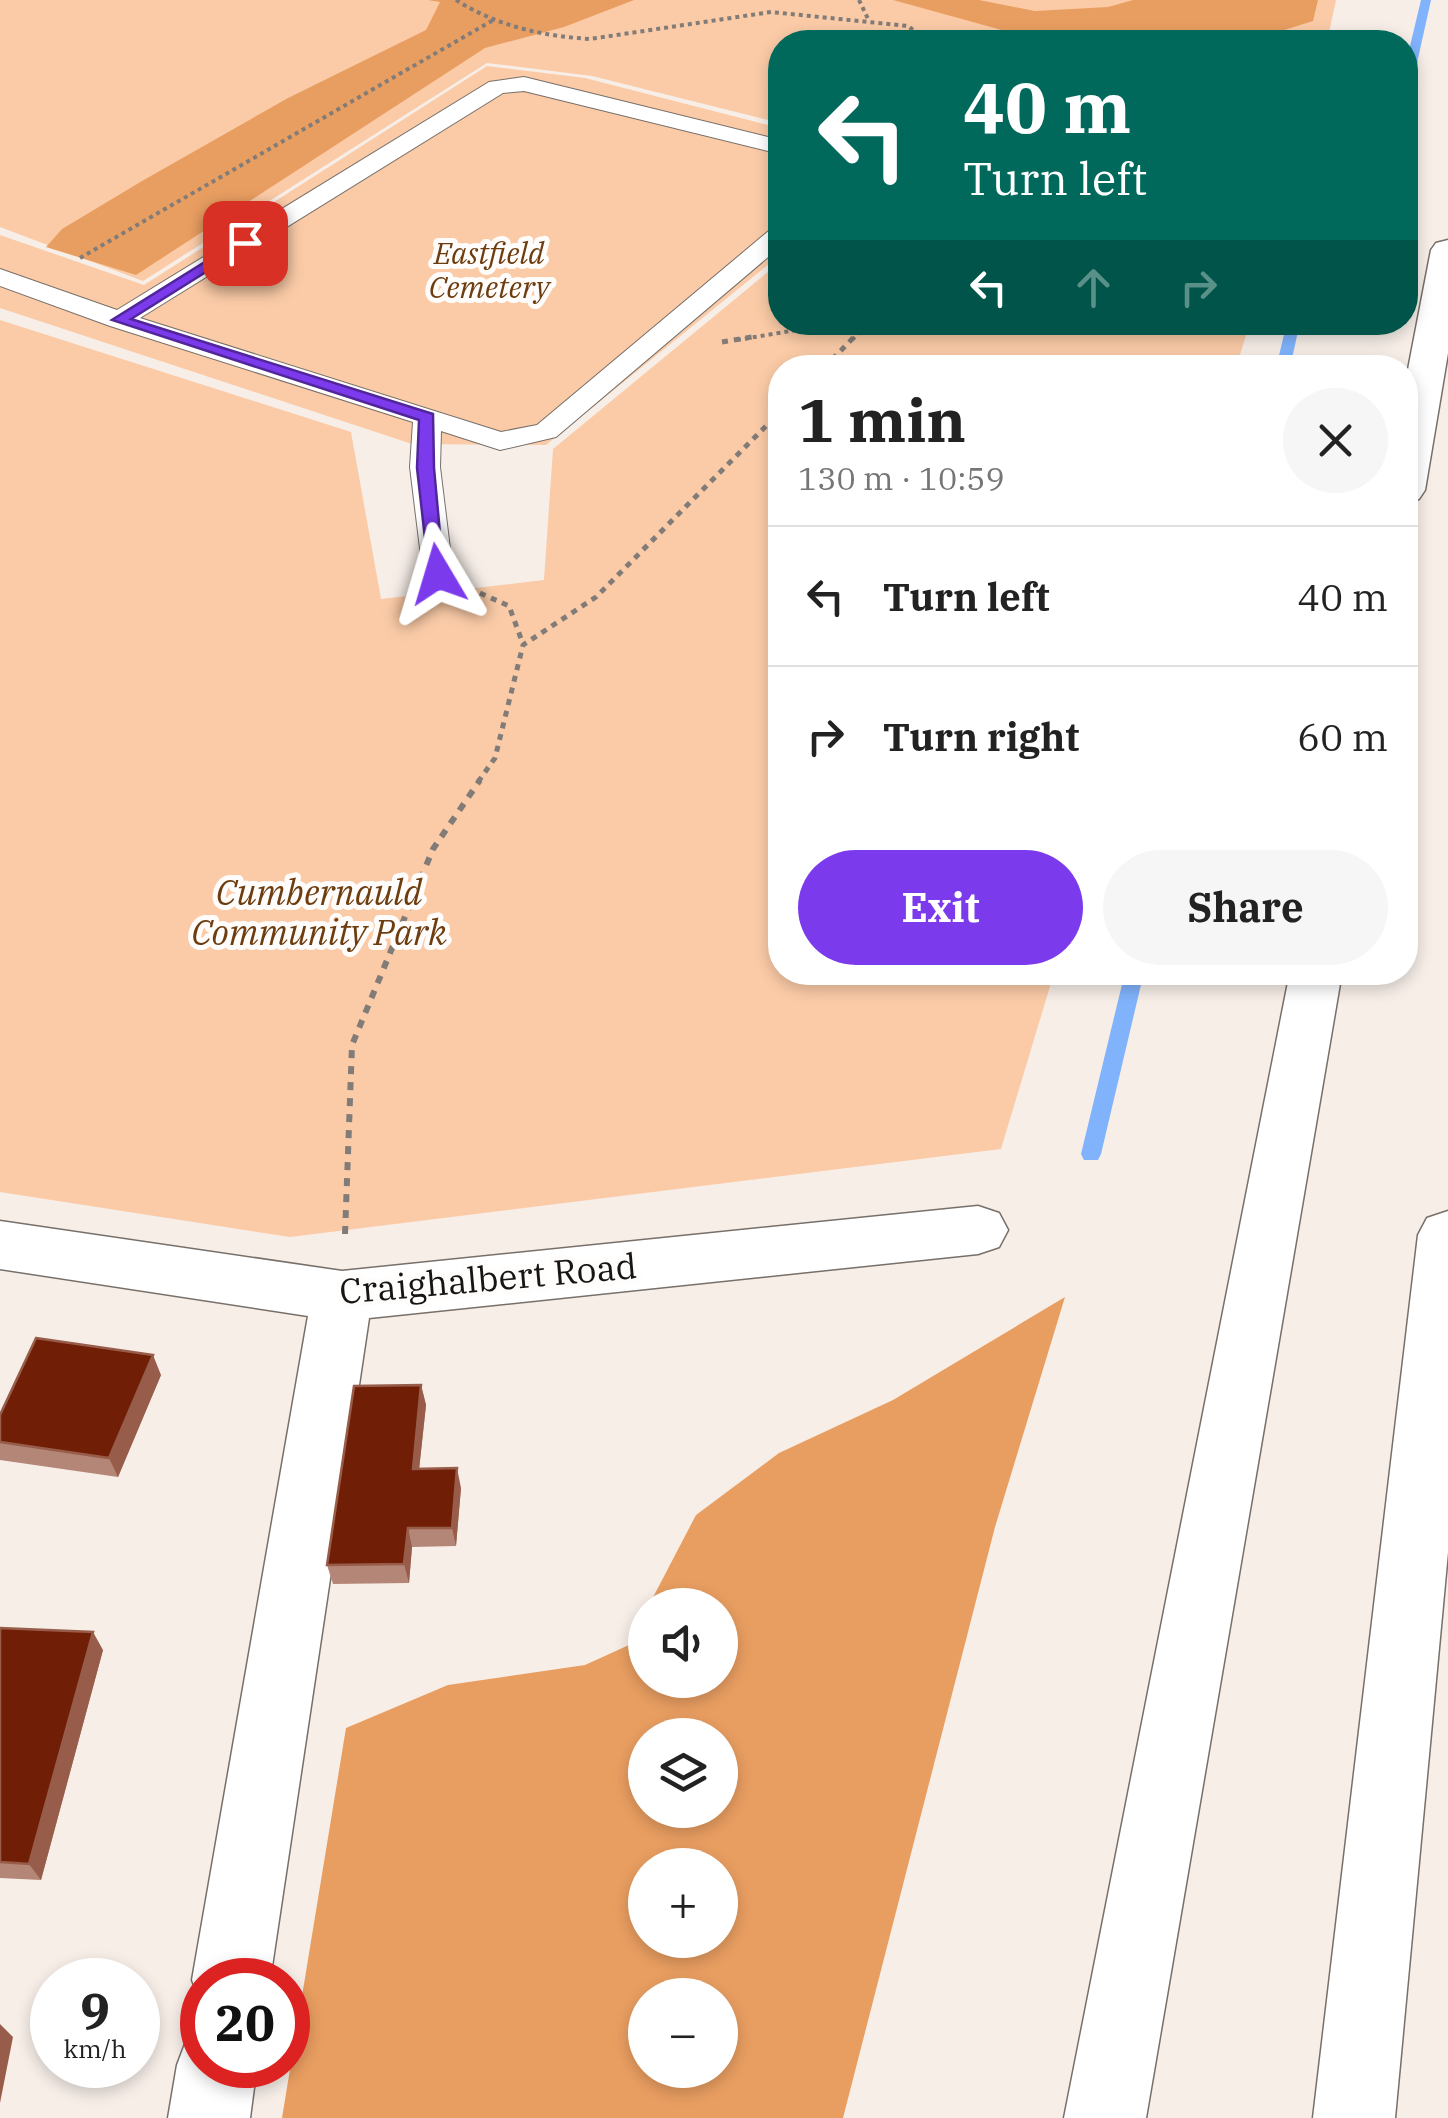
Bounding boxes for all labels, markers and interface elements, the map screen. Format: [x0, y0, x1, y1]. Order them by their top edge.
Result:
text: 40 m [963, 61, 1131, 152]
icon: left [798, 70, 928, 200]
text: Turn left [963, 149, 1147, 207]
pin [203, 201, 288, 286]
icon: arrive [218, 216, 273, 271]
park label: Eastfield Cemetery [429, 233, 552, 306]
icon: left [961, 260, 1016, 315]
icon: ahead [1066, 260, 1121, 315]
icon: right [1171, 260, 1226, 315]
text: 1 min [798, 380, 966, 459]
button: close [1283, 388, 1388, 493]
text: 130 m · 10:59 [798, 457, 1005, 499]
position arrow [386, 522, 490, 626]
icon: left [798, 569, 853, 624]
text: Turn left [883, 572, 1050, 621]
text: 40 m [1297, 572, 1388, 621]
icon: right [798, 709, 853, 764]
text: Turn right [883, 712, 1079, 761]
text: 60 m [1297, 712, 1388, 761]
button: Exit [798, 850, 1083, 965]
button: Share [1103, 850, 1388, 965]
park label: Cumbernauld Community Park [191, 869, 447, 955]
street label: Craighalbert Road [337, 1242, 639, 1314]
map controls [628, 1588, 738, 2088]
button: sound [628, 1588, 738, 1698]
button: layers [628, 1718, 738, 1828]
button: + [628, 1848, 738, 1958]
speed limit sign: 20 [180, 1958, 310, 2088]
text: 9 [80, 1978, 110, 2043]
button: − [628, 1978, 738, 2088]
text: km/h [63, 2032, 127, 2065]

